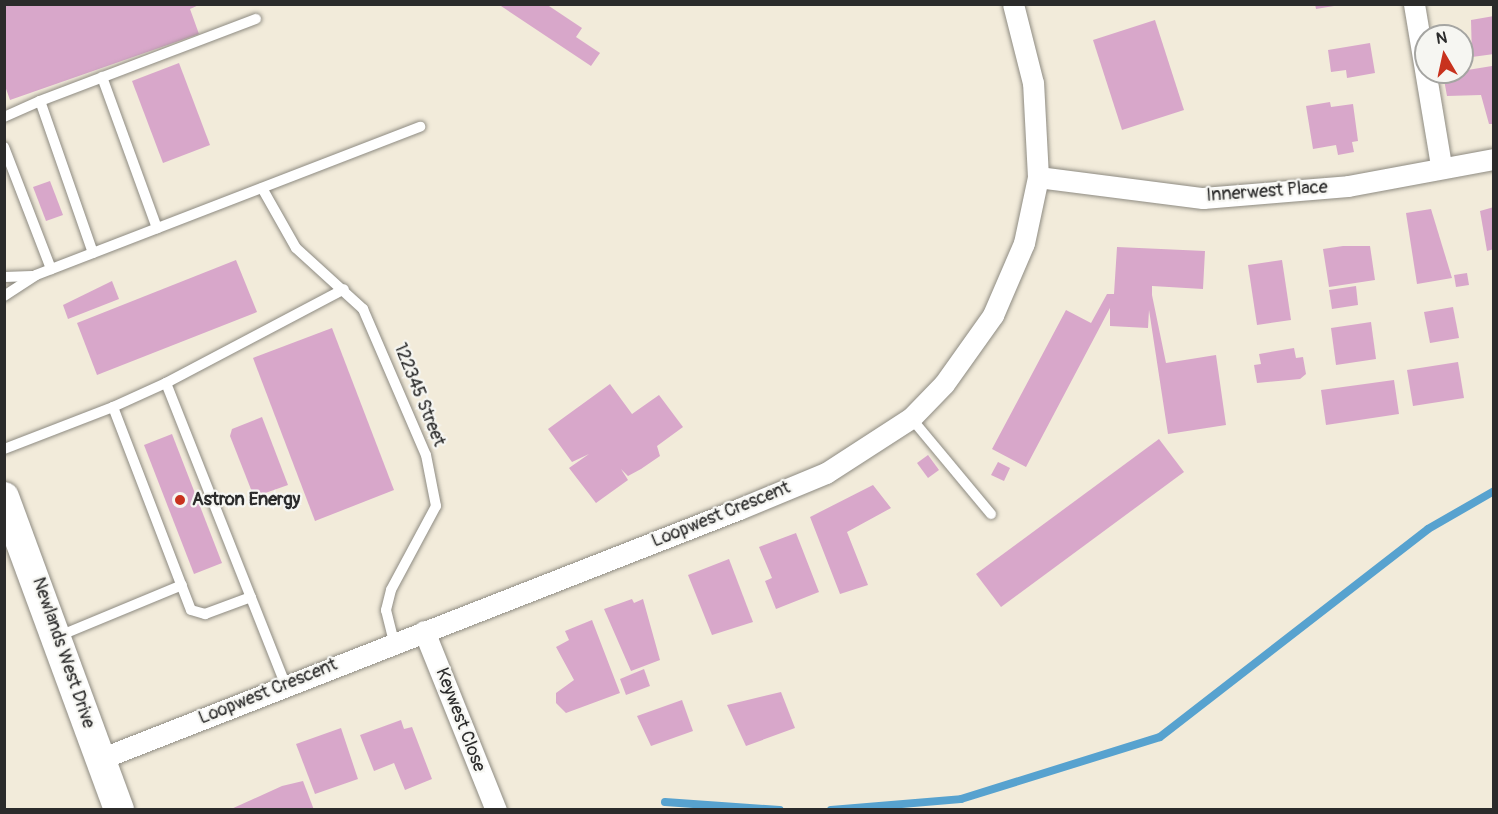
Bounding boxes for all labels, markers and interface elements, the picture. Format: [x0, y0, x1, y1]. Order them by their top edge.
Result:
north arrow [1414, 24, 1474, 84]
text: N [1435, 27, 1448, 49]
street label: Innerwest Place [1206, 177, 1328, 207]
street label: 122345 Street [388, 340, 450, 450]
street label: Loopwest Crescent [649, 477, 793, 553]
place label: Astron Energy [192, 489, 300, 511]
marker: Astron Energy [173, 493, 187, 507]
street label: Newlands West Drive [27, 575, 99, 731]
street label: Loopwest Crescent [196, 654, 340, 730]
street label: Keywest Close [430, 665, 490, 775]

